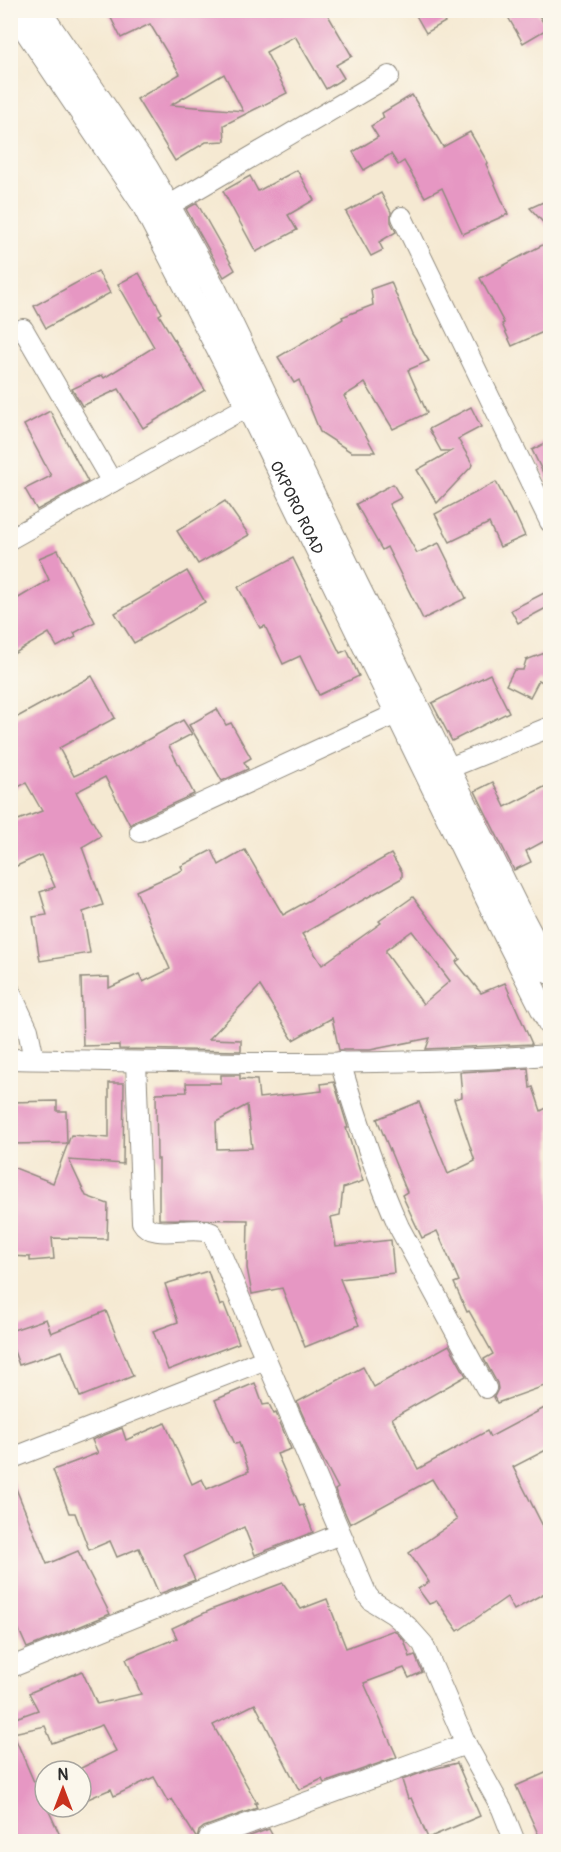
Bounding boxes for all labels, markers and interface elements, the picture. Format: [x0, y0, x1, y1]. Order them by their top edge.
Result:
street label: OKPORO ROAD [265, 458, 328, 558]
north arrow [33, 1759, 93, 1819]
text: N [58, 1765, 69, 1785]

